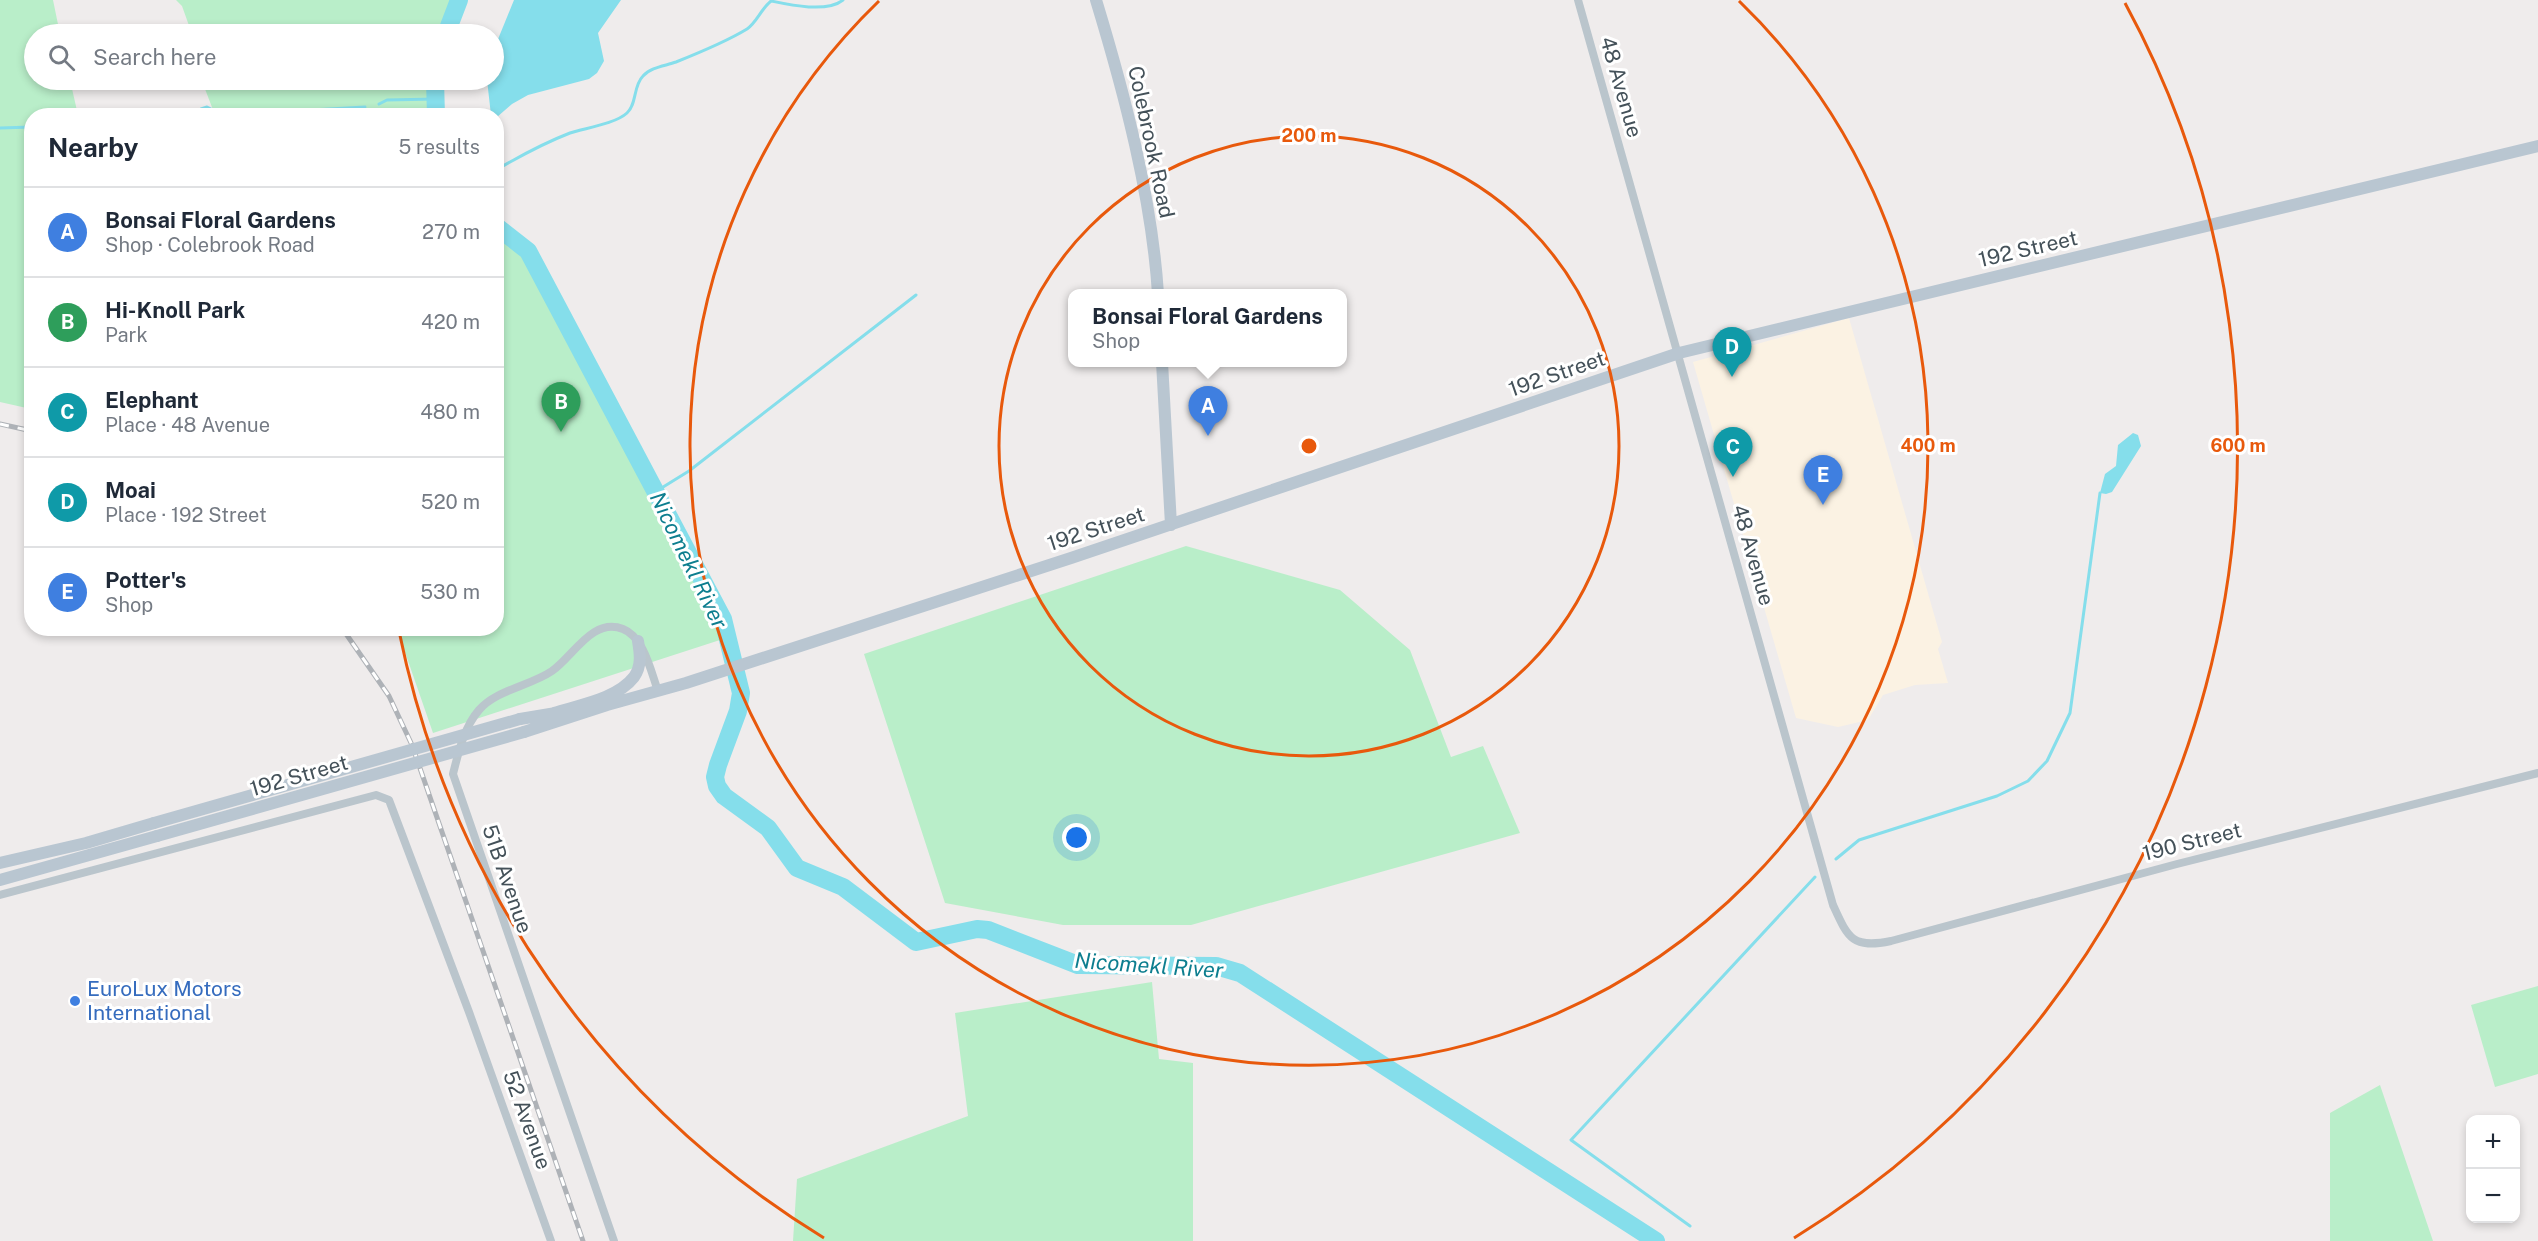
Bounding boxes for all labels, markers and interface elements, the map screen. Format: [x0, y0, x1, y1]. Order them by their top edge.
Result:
search box [24, 24, 504, 90]
street label: 48 Avenue [1595, 33, 1648, 140]
icon: search [45, 41, 78, 74]
text: Search here [93, 44, 217, 70]
street label: Colebrook Road [1123, 63, 1180, 220]
text: 200 m [1282, 125, 1336, 146]
text: Nearby [48, 132, 138, 163]
text: 5 results [398, 135, 480, 159]
text: Bonsai Floral Gardens [105, 207, 336, 233]
text: A [60, 220, 75, 244]
text: 270 m [422, 220, 480, 244]
street label: 192 Street [1976, 225, 2080, 272]
text: Shop · Colebrook Road [105, 233, 315, 257]
popup [1068, 289, 1347, 367]
text: Hi-Knoll Park [105, 297, 245, 323]
text: Bonsai Floral Gardens [1092, 303, 1323, 329]
text: B [61, 310, 74, 334]
text: 420 m [421, 310, 480, 334]
text: Park [105, 323, 148, 347]
pin: D [1712, 328, 1752, 377]
text: Shop [1092, 329, 1140, 353]
street label: 192 Street [1505, 345, 1608, 402]
pin: B [542, 382, 580, 432]
pin: A [1188, 386, 1228, 436]
text: Elephant [105, 387, 199, 413]
text: C [60, 400, 75, 424]
text: 480 m [420, 400, 480, 424]
text: Place · 48 Avenue [105, 413, 270, 437]
pin: C [1714, 428, 1752, 477]
text: 400 m [1900, 435, 1956, 456]
text: 600 m [2210, 435, 2266, 456]
centre of rings [1299, 436, 1319, 456]
pin: E [1804, 456, 1842, 505]
text: Moai [105, 477, 156, 503]
water label: Nicomekl River [645, 487, 734, 633]
text: D [60, 490, 75, 514]
text: 520 m [421, 490, 480, 514]
street label: 192 Street [1044, 501, 1148, 556]
street label: 48 Avenue [1727, 501, 1780, 608]
text: Place · 192 Street [105, 503, 267, 527]
text: Potter's [105, 567, 186, 593]
text: E [61, 580, 74, 604]
text: 530 m [420, 580, 480, 604]
text: Shop [105, 593, 153, 617]
street label: 192 Street [247, 750, 351, 801]
street label: 190 Street [2140, 817, 2244, 866]
street label: 51B Avenue [477, 821, 538, 936]
your location [1062, 823, 1091, 852]
water label: Nicomekl River [1074, 947, 1225, 983]
place label: EuroLux Motors International [87, 976, 242, 1025]
marker: EuroLux Motors International [68, 994, 82, 1008]
street label: 52 Avenue [498, 1067, 557, 1173]
map controls [2466, 1115, 2520, 1223]
button: + [2466, 1115, 2520, 1169]
button: − [2466, 1169, 2520, 1223]

